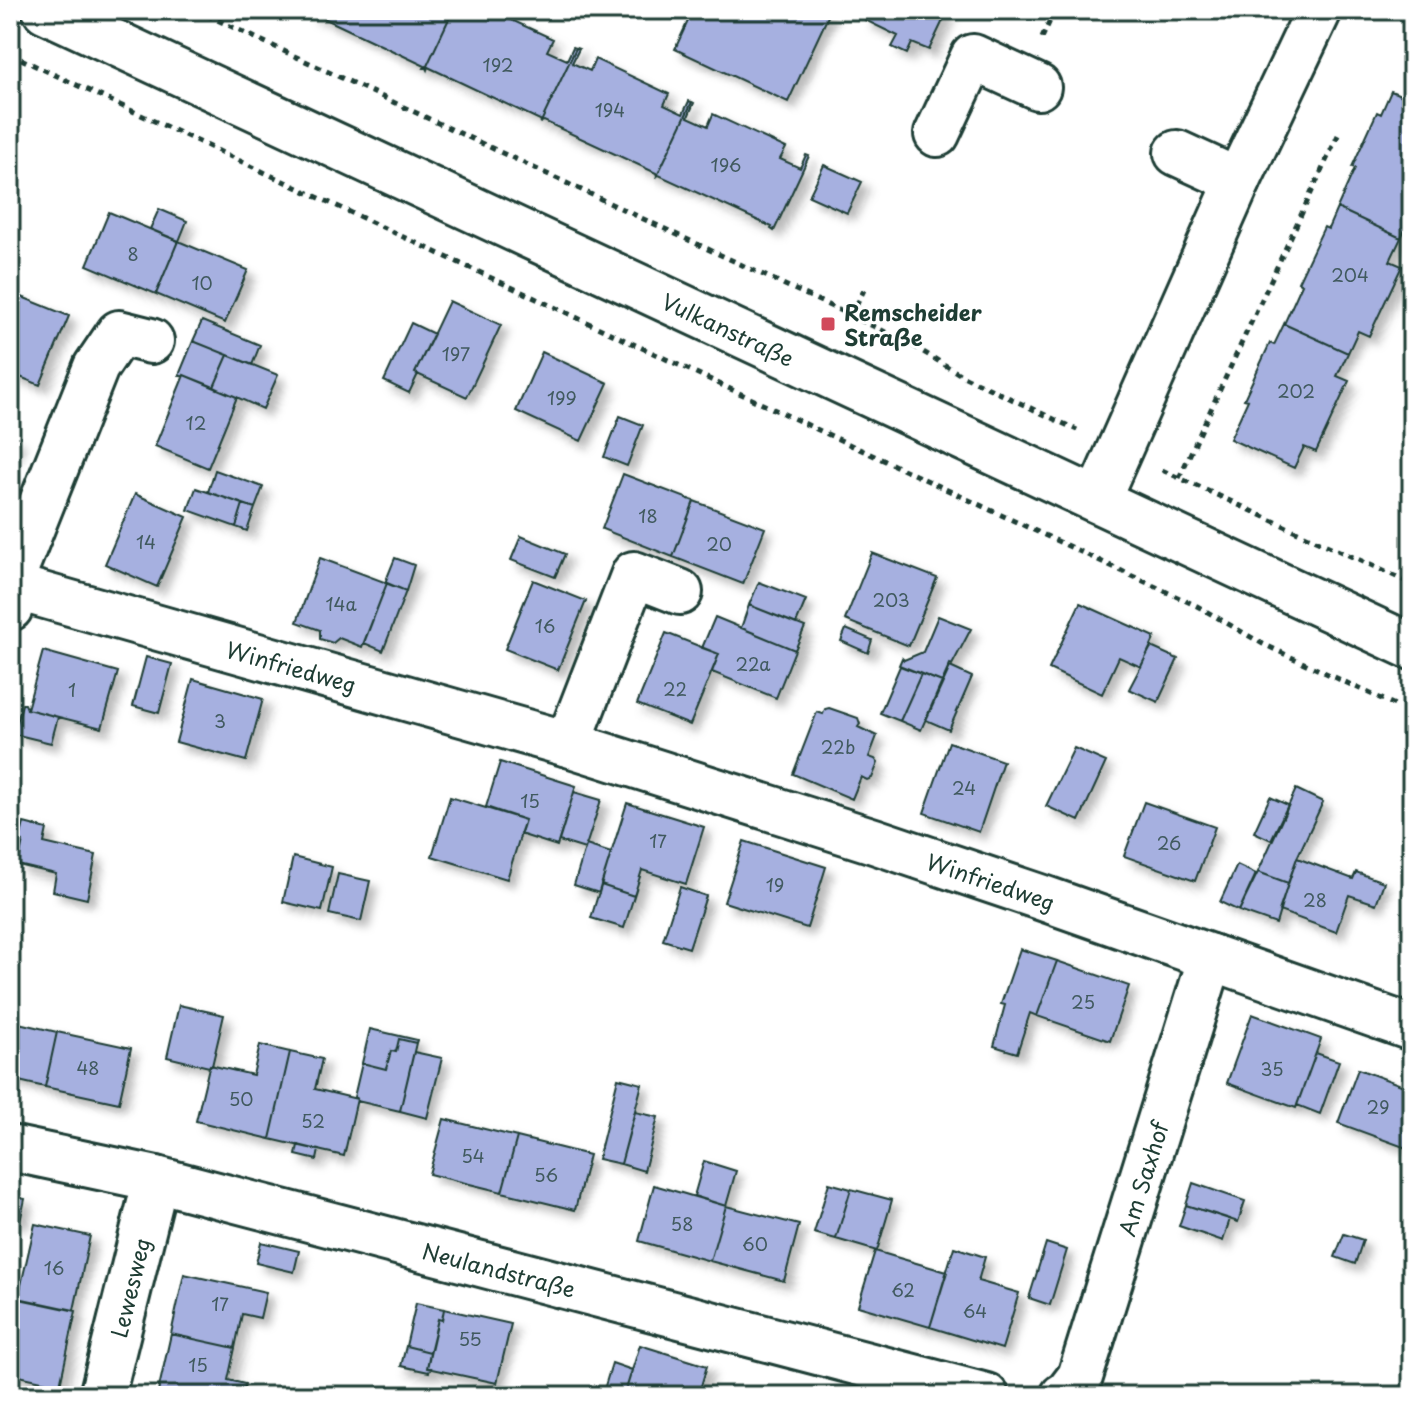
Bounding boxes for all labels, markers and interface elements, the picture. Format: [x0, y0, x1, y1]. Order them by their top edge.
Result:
house number: 192 [483, 51, 513, 78]
house number: 194 [595, 96, 625, 123]
house number: 196 [711, 151, 741, 178]
house number: 8 [127, 240, 139, 267]
house number: 204 [1331, 261, 1369, 288]
house number: 10 [191, 269, 213, 296]
street label: Vulkanstraße [657, 283, 800, 374]
place label: Remscheider Straße [844, 295, 983, 353]
marker: Remscheider Straße [819, 315, 837, 333]
house number: 197 [442, 340, 470, 367]
house number: 202 [1277, 377, 1315, 404]
house number: 199 [547, 384, 577, 411]
house number: 12 [186, 409, 206, 436]
house number: 18 [638, 502, 658, 529]
house number: 14 [136, 528, 156, 555]
house number: 20 [706, 530, 732, 557]
house number: 203 [872, 586, 910, 613]
house number: 14a [325, 590, 357, 617]
house number: 16 [535, 612, 555, 639]
street label: Winfriedweg [223, 632, 361, 700]
house number: 22a [735, 650, 771, 677]
house number: 22 [663, 675, 687, 702]
house number: 1 [68, 676, 76, 703]
house number: 3 [214, 707, 226, 734]
house number: 22b [821, 733, 855, 760]
house number: 24 [952, 774, 976, 801]
house number: 15 [520, 787, 540, 814]
house number: 17 [649, 827, 667, 854]
house number: 26 [1157, 829, 1181, 856]
street label: Winfriedweg [923, 844, 1060, 918]
house number: 19 [766, 871, 784, 898]
house number: 28 [1303, 886, 1327, 913]
house number: 25 [1071, 988, 1095, 1015]
house number: 48 [76, 1054, 100, 1081]
house number: 35 [1260, 1055, 1284, 1082]
house number: 50 [229, 1085, 253, 1112]
house number: 29 [1367, 1093, 1389, 1120]
house number: 52 [301, 1107, 325, 1134]
street label: Am Saxhof [1109, 1116, 1176, 1240]
house number: 54 [461, 1142, 485, 1169]
house number: 56 [534, 1161, 558, 1188]
house number: 58 [671, 1210, 693, 1237]
house number: 60 [742, 1230, 768, 1257]
street label: Neulandstraße [419, 1233, 579, 1305]
street label: Lewesweg [101, 1234, 157, 1341]
house number: 16 [44, 1254, 64, 1281]
house number: 62 [891, 1276, 915, 1303]
house number: 17 [211, 1290, 229, 1317]
house number: 64 [963, 1297, 987, 1324]
house number: 55 [458, 1325, 482, 1352]
house number: 15 [188, 1351, 208, 1378]

